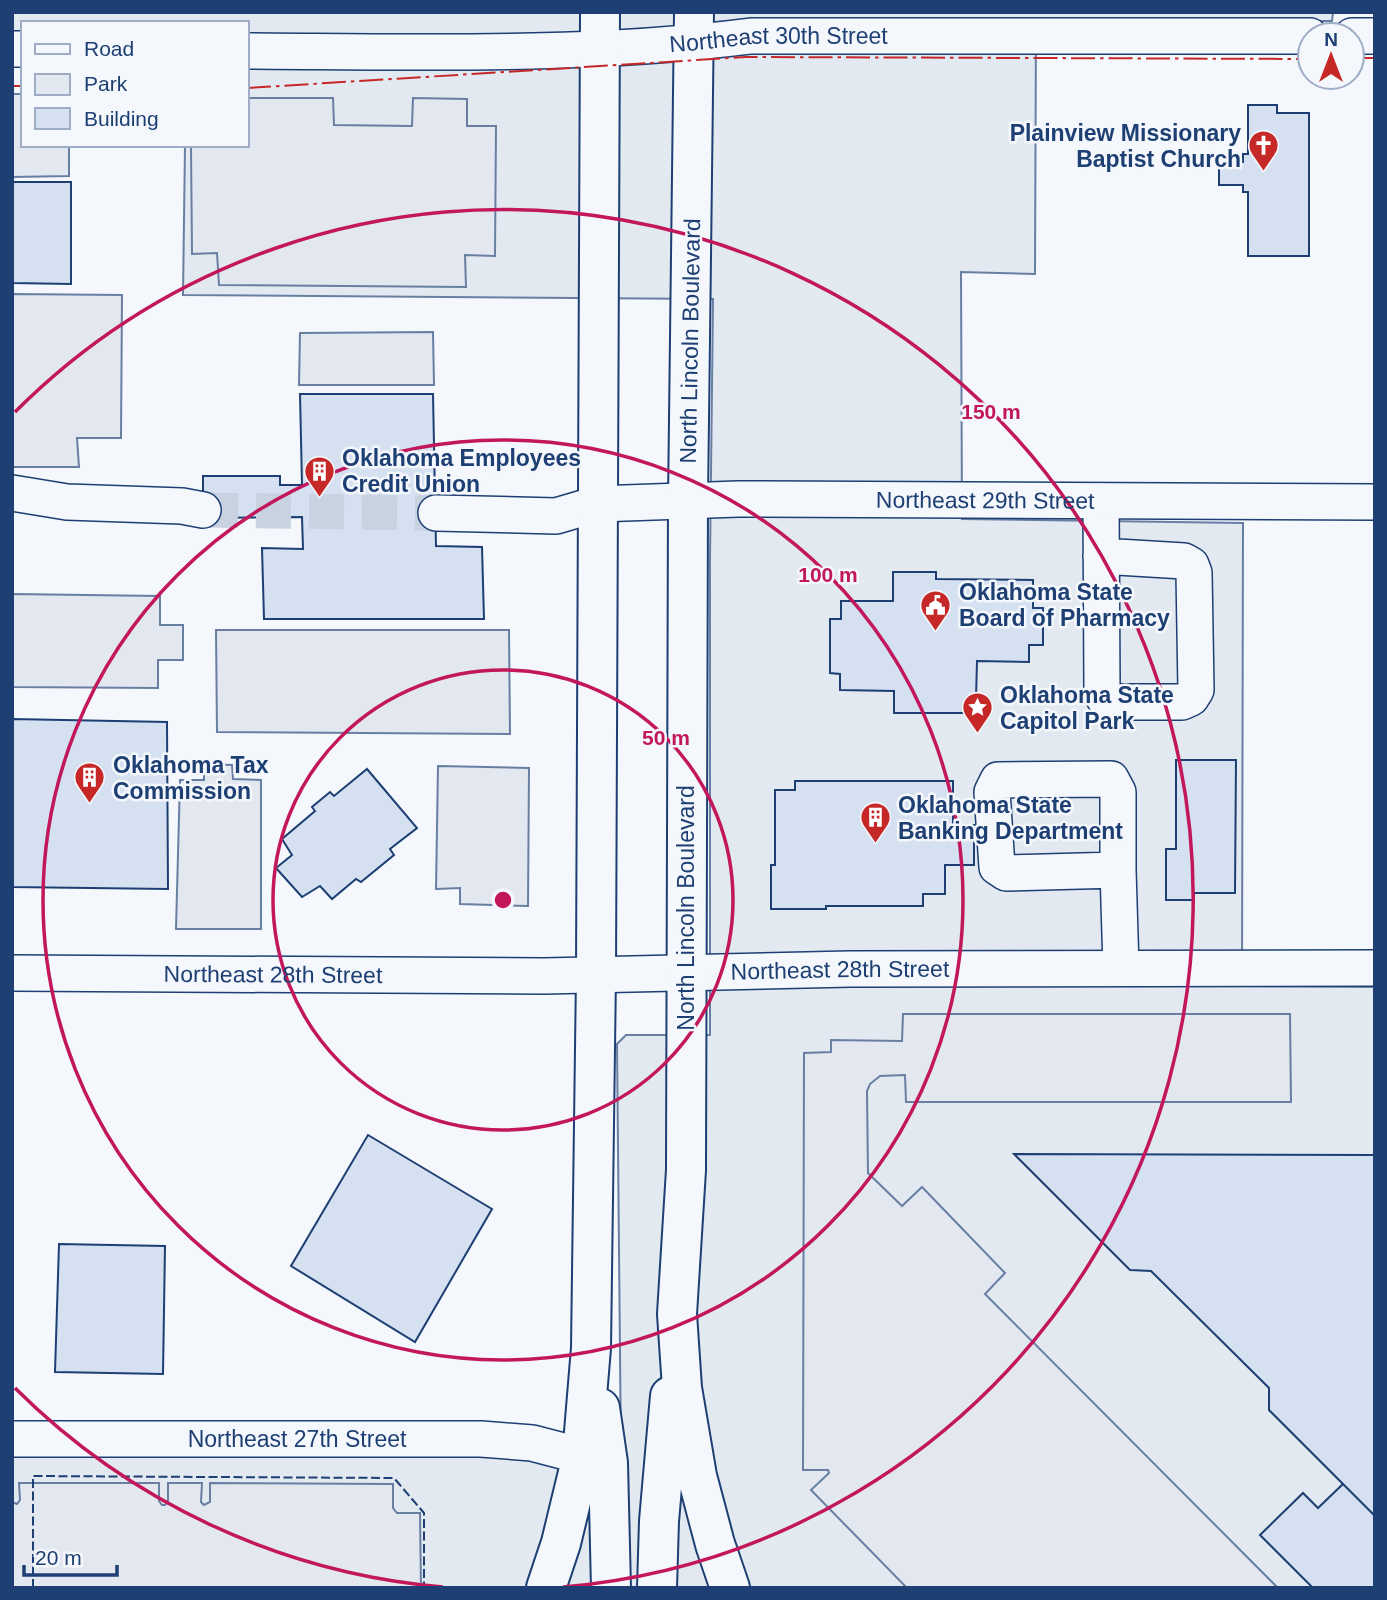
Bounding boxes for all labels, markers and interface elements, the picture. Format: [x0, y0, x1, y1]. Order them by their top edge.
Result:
legend [21, 21, 248, 147]
north arrow [1296, 21, 1366, 91]
street label: Northeast 30th Street [668, 23, 888, 57]
text: N [1324, 29, 1338, 50]
text: Road [84, 37, 134, 60]
text: Park [84, 72, 128, 95]
text: Building [84, 107, 159, 130]
place label: Plainview Missionary Baptist Church [1010, 120, 1241, 172]
church icon: Plainview Missionary Baptist Church [1247, 129, 1281, 173]
street label: North Lincoln Boulevard [675, 218, 705, 464]
text: 150 m [961, 400, 1021, 423]
place label: Oklahoma Employees Credit Union [342, 445, 581, 497]
building icon: Oklahoma Employees Credit Union [302, 454, 336, 498]
street label: Northeast 29th Street [876, 487, 1095, 514]
text: 100 m [798, 563, 858, 586]
place label: Oklahoma State Board of Pharmacy [959, 579, 1170, 631]
public building icon: Oklahoma State Board of Pharmacy [919, 588, 953, 632]
place label: Oklahoma State Capitol Park [1000, 682, 1174, 734]
place icon: Oklahoma State Capitol Park [960, 691, 994, 735]
text: 50 m [642, 726, 690, 749]
place label: Oklahoma Tax Commission [113, 752, 269, 804]
building icon: Oklahoma Tax Commission [73, 761, 107, 805]
street label: North Lincoln Boulevard [673, 785, 699, 1031]
place label: Oklahoma State Banking Department [898, 792, 1123, 844]
building icon: Oklahoma State Banking Department [858, 801, 892, 845]
centre of rings [491, 888, 515, 912]
street label: Northeast 28th Street [730, 956, 950, 985]
street label: Northeast 28th Street [164, 961, 383, 988]
street label: Northeast 27th Street [188, 1426, 407, 1452]
scale bar [24, 1534, 117, 1578]
text: 20 m [35, 1546, 82, 1569]

